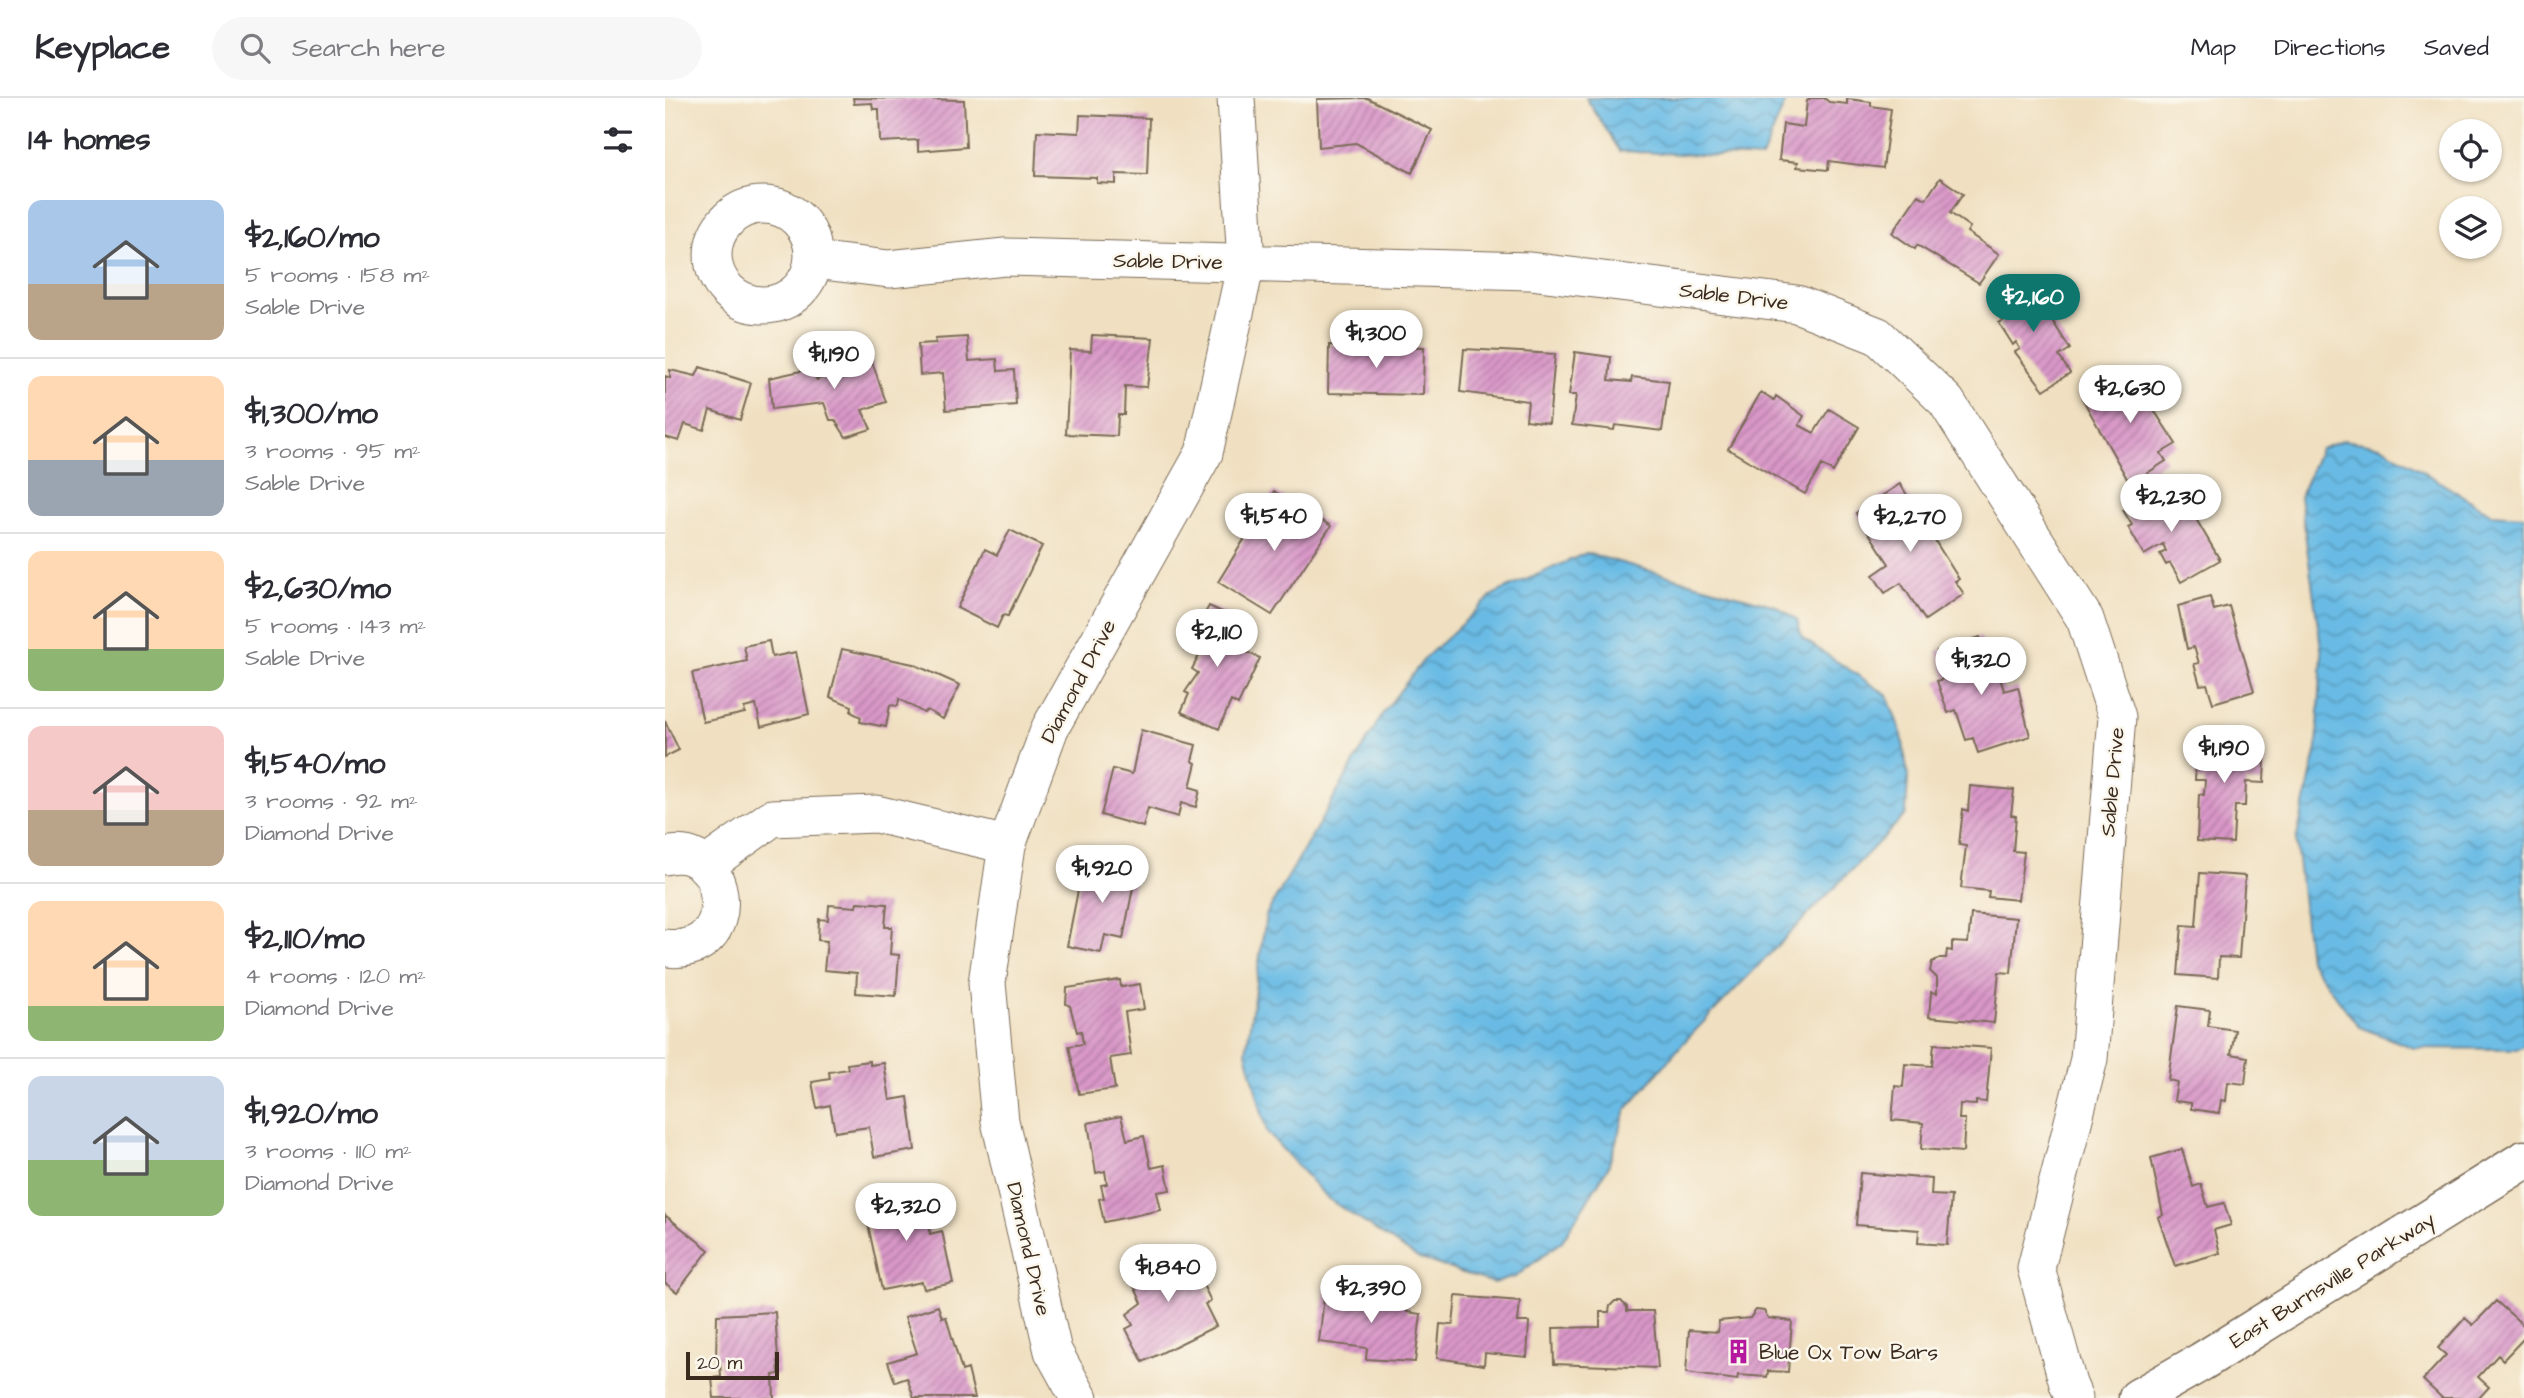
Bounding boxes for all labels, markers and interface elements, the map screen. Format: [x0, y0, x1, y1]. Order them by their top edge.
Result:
search box [212, 17, 702, 80]
text: Keyplace [35, 25, 170, 71]
icon: search [236, 29, 274, 67]
text: Search here [292, 30, 445, 66]
text: Map [2191, 31, 2236, 65]
text: Directions [2274, 31, 2386, 65]
text: Saved [2424, 31, 2489, 65]
text: 14 homes [28, 119, 151, 161]
map controls [2439, 119, 2502, 259]
button: locate [2439, 119, 2502, 182]
icon: filters [599, 121, 637, 159]
button: layers [2439, 196, 2502, 259]
text: $2,160/mo [245, 217, 380, 259]
icon: home [84, 228, 168, 312]
street label: Sable Drive [1113, 246, 1223, 277]
text: 5 rooms · 158 m² [245, 259, 430, 291]
pin: $2,160 [1976, 274, 2090, 334]
street label: Sable Drive [1678, 275, 1790, 318]
text: $2,160 [2002, 281, 2064, 313]
text: Sable Drive [245, 291, 365, 323]
pin: $1,300 [1319, 310, 1433, 370]
text: $1,300 [1346, 317, 1406, 349]
pin: $1,190 [777, 331, 891, 391]
text: $1,190 [809, 338, 859, 370]
pin: $2,630 [2073, 366, 2187, 425]
text: $2,630 [2095, 372, 2165, 404]
text: $1,300/mo [245, 393, 378, 435]
icon: home [84, 404, 168, 488]
text: 3 rooms · 95 m² [245, 435, 421, 467]
text: Sable Drive [245, 467, 365, 499]
pin: $2,230 [2114, 474, 2228, 534]
text: $2,230 [2136, 481, 2206, 513]
pin: $1,540 [1217, 494, 1331, 553]
pin: $2,270 [1853, 494, 1967, 554]
text: $1,540 [1241, 500, 1307, 532]
text: $2,270 [1874, 501, 1946, 533]
text: $2,630/mo [245, 568, 391, 610]
icon: home [84, 579, 168, 663]
text: 5 rooms · 143 m² [245, 610, 426, 642]
pin: $2,110 [1160, 610, 1274, 669]
street label: Diamond Drive [1034, 614, 1123, 748]
text: $2,110 [1192, 616, 1242, 648]
pin: $1,320 [1924, 638, 2038, 697]
text: Sable Drive [245, 642, 365, 674]
text: $1,320 [1951, 644, 2011, 676]
street label: Sable Drive [2093, 726, 2132, 838]
pin: $1,190 [2167, 726, 2281, 785]
text: $1,190 [2199, 732, 2249, 764]
text: $1,540/mo [245, 743, 385, 785]
icon: home [84, 754, 168, 838]
text: 3 rooms · 92 m² [245, 785, 418, 817]
text: Diamond Drive [245, 817, 394, 849]
pin: $1,920 [1045, 846, 1159, 905]
text: $1,920 [1072, 852, 1132, 884]
text: $2,110/mo [245, 918, 365, 960]
icon: home [84, 929, 168, 1013]
text: 4 rooms · 120 m² [245, 960, 426, 992]
text: Diamond Drive [245, 992, 394, 1024]
text: $1,920/mo [245, 1093, 378, 1135]
icon: home [84, 1104, 168, 1188]
text: 3 rooms · 110 m² [245, 1135, 412, 1167]
text: Diamond Drive [245, 1167, 394, 1199]
street label: Diamond Drive [999, 1180, 1058, 1319]
pin: $2,320 [849, 1184, 963, 1243]
text: $2,320 [871, 1190, 941, 1222]
street label: East Burnsville Parkway [2224, 1205, 2442, 1357]
pin: $1,840 [1111, 1244, 1225, 1304]
text: $1,840 [1136, 1251, 1200, 1283]
pin: $2,390 [1314, 1266, 1428, 1325]
text: $2,390 [1336, 1272, 1406, 1304]
building icon: Blue Ox Tow Bars [1725, 1338, 1753, 1366]
place label: Blue Ox Tow Bars [1759, 1338, 1938, 1367]
scale bar [686, 1349, 779, 1381]
text: 20 m [697, 1350, 742, 1377]

